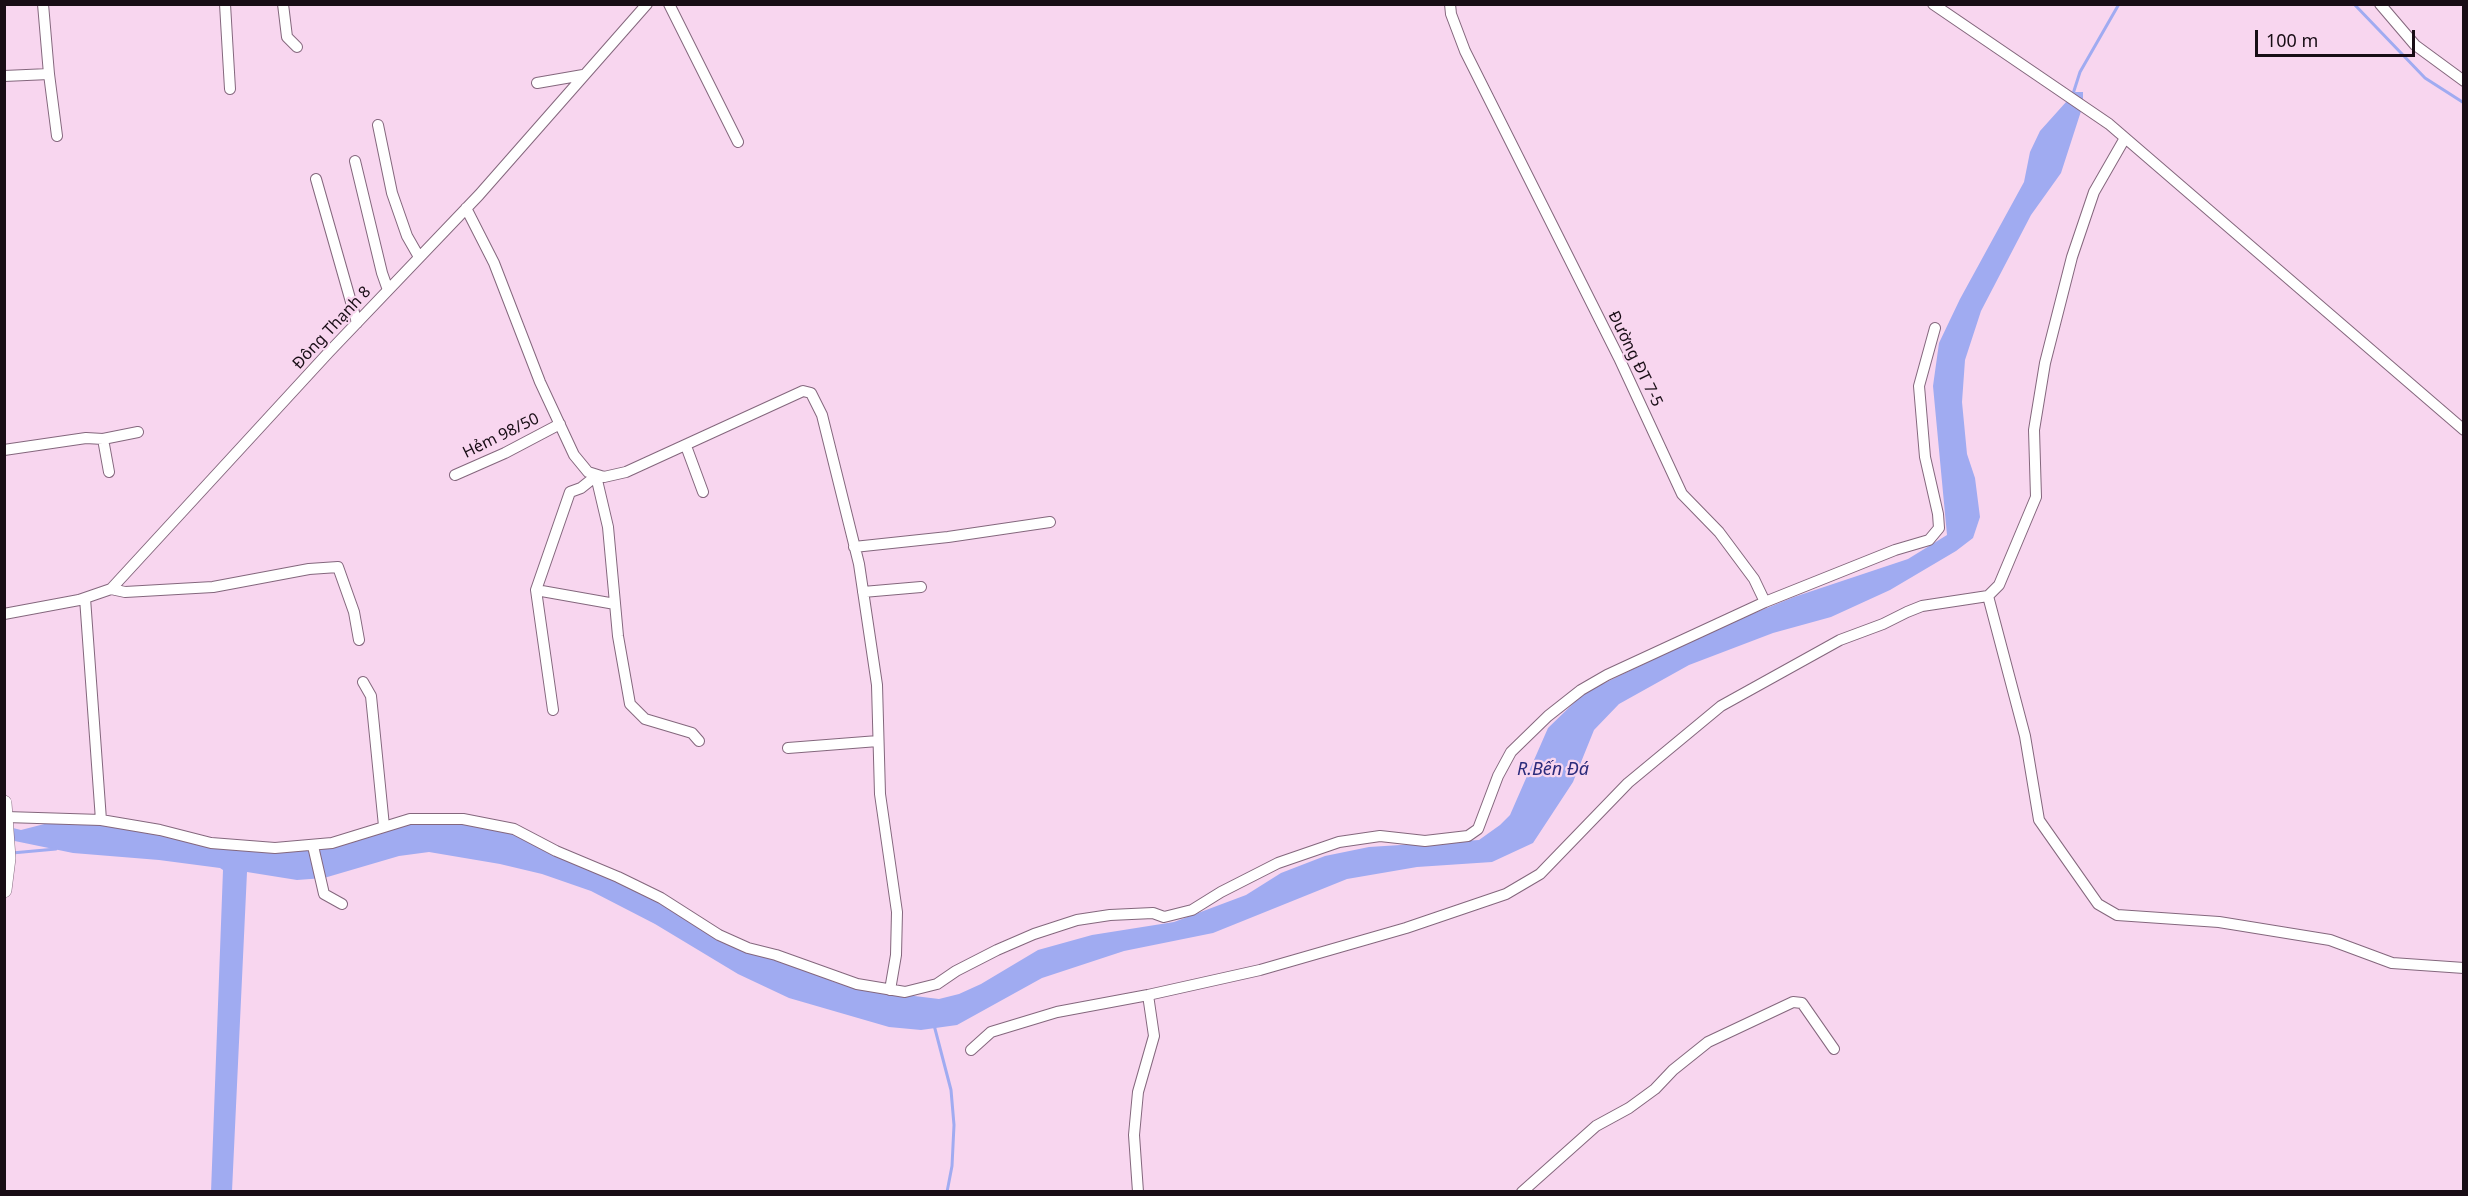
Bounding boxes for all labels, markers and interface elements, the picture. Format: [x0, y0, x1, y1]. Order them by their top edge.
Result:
scale bar [2258, 18, 2418, 56]
text: 100 m [2266, 28, 2318, 52]
street label: Đông Thạnh 8 [289, 283, 375, 373]
street label: Đường ĐT 7-5 [1604, 308, 1666, 410]
street label: Hẻm 98/50 [460, 409, 542, 463]
water label: R.Bến Đá [1517, 759, 1589, 781]

